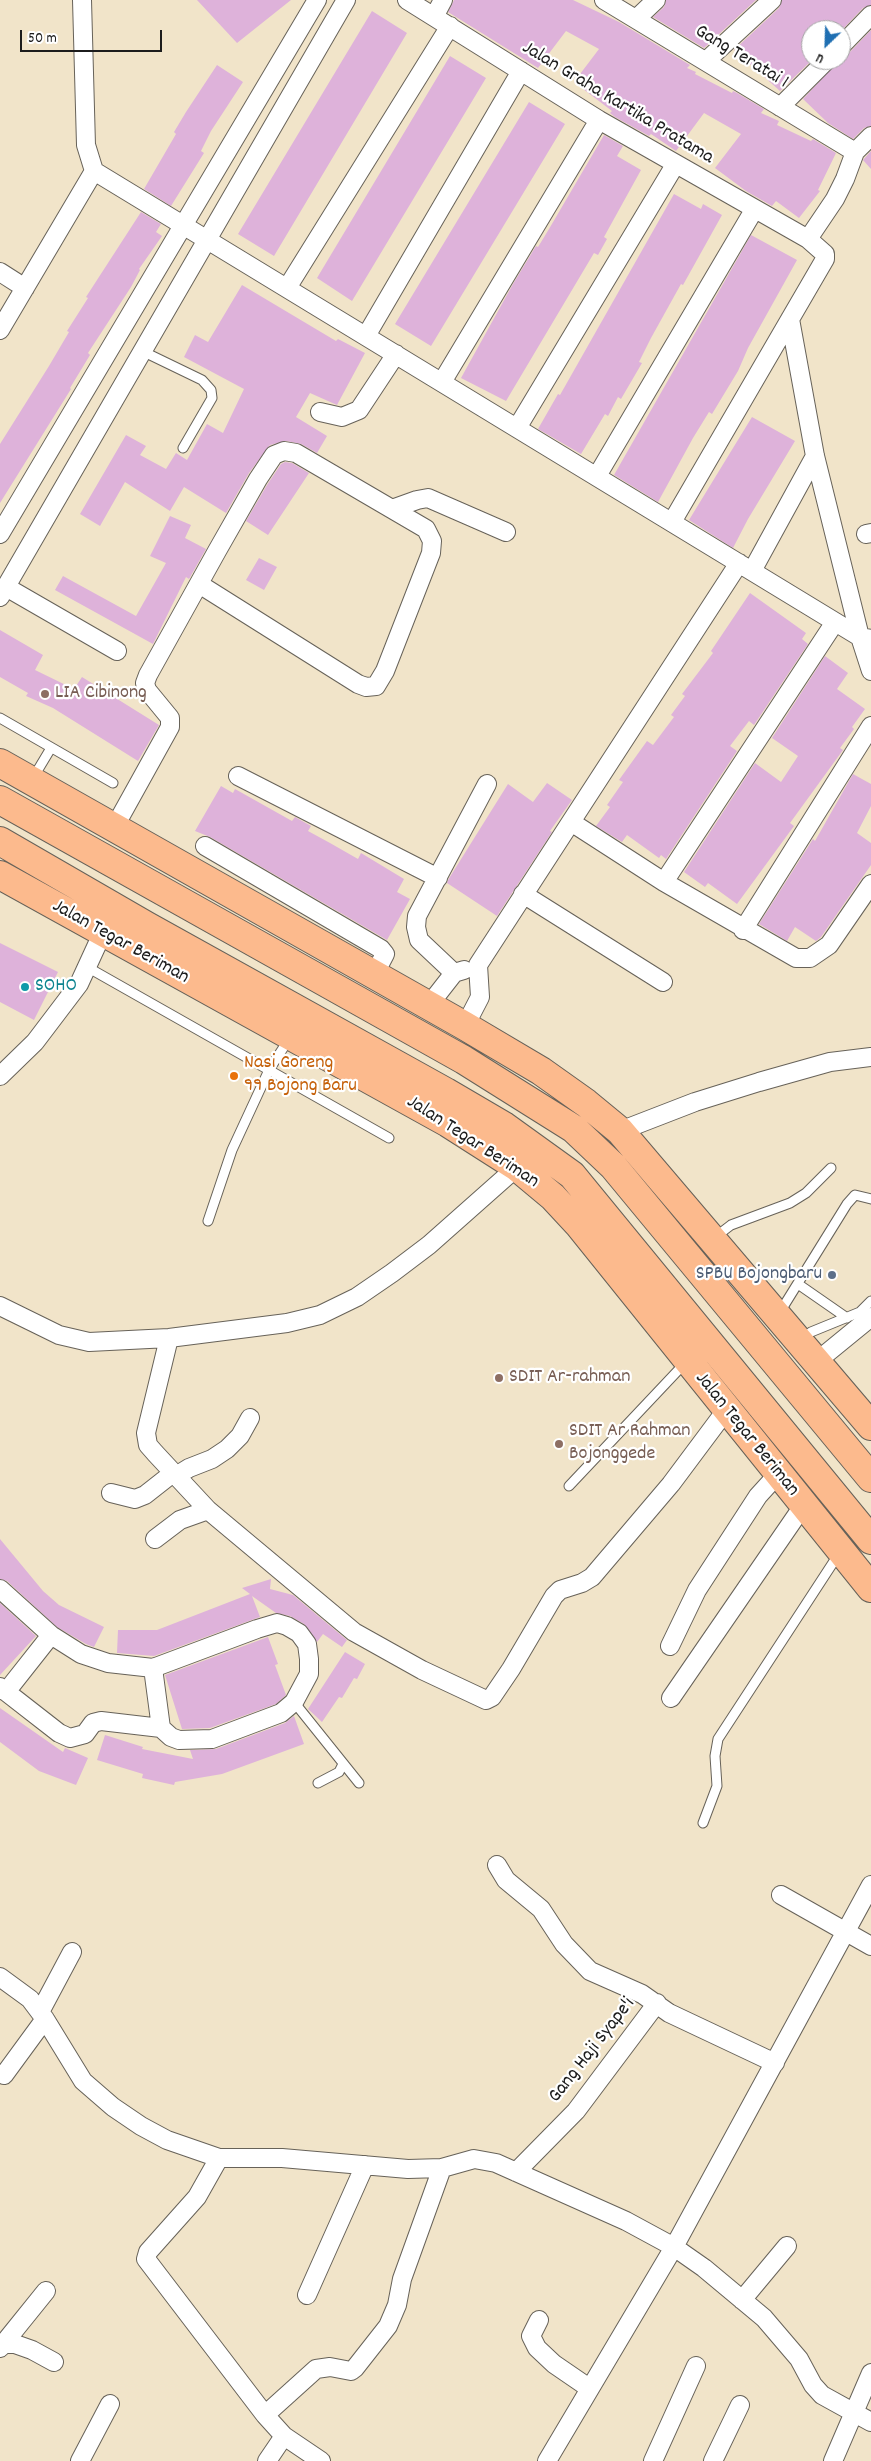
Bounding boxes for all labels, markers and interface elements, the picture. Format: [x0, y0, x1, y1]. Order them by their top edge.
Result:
scale bar [22, 20, 165, 52]
north arrow [801, 20, 851, 70]
street label: Gang Teratai 1 [690, 21, 792, 95]
text: 50 m [28, 28, 57, 50]
street label: Jalan Graha Kartika Pratama [517, 37, 717, 171]
text: U [813, 47, 827, 68]
place label: LIA Cibinong [55, 682, 147, 706]
marker: LIA Cibinong [39, 688, 51, 700]
street label: Jalan Tegar Beriman [47, 895, 193, 991]
place label: SOHO [35, 975, 77, 999]
marker: SOHO [19, 981, 31, 993]
place label: Nasi Goreng 99 Bojong Baru [244, 1052, 357, 1099]
marker: Nasi Goreng 99 Bojong Baru [228, 1070, 240, 1082]
street label: Jalan Tegar Beriman [401, 1091, 543, 1195]
place label: SPBU Bojongbaru [696, 1263, 822, 1287]
marker: SPBU Bojongbaru [826, 1269, 838, 1281]
place label: SDIT Ar-rahman [509, 1366, 630, 1390]
street label: Jalan Tegar Beriman [688, 1368, 804, 1502]
marker: SDIT Ar-rahman [493, 1372, 505, 1384]
place label: SDIT Ar Rahman Bojonggede [569, 1420, 690, 1467]
marker: SDIT Ar Rahman Bojonggede [553, 1438, 565, 1450]
street label: Gang Haji Syape'i [544, 1994, 642, 2108]

